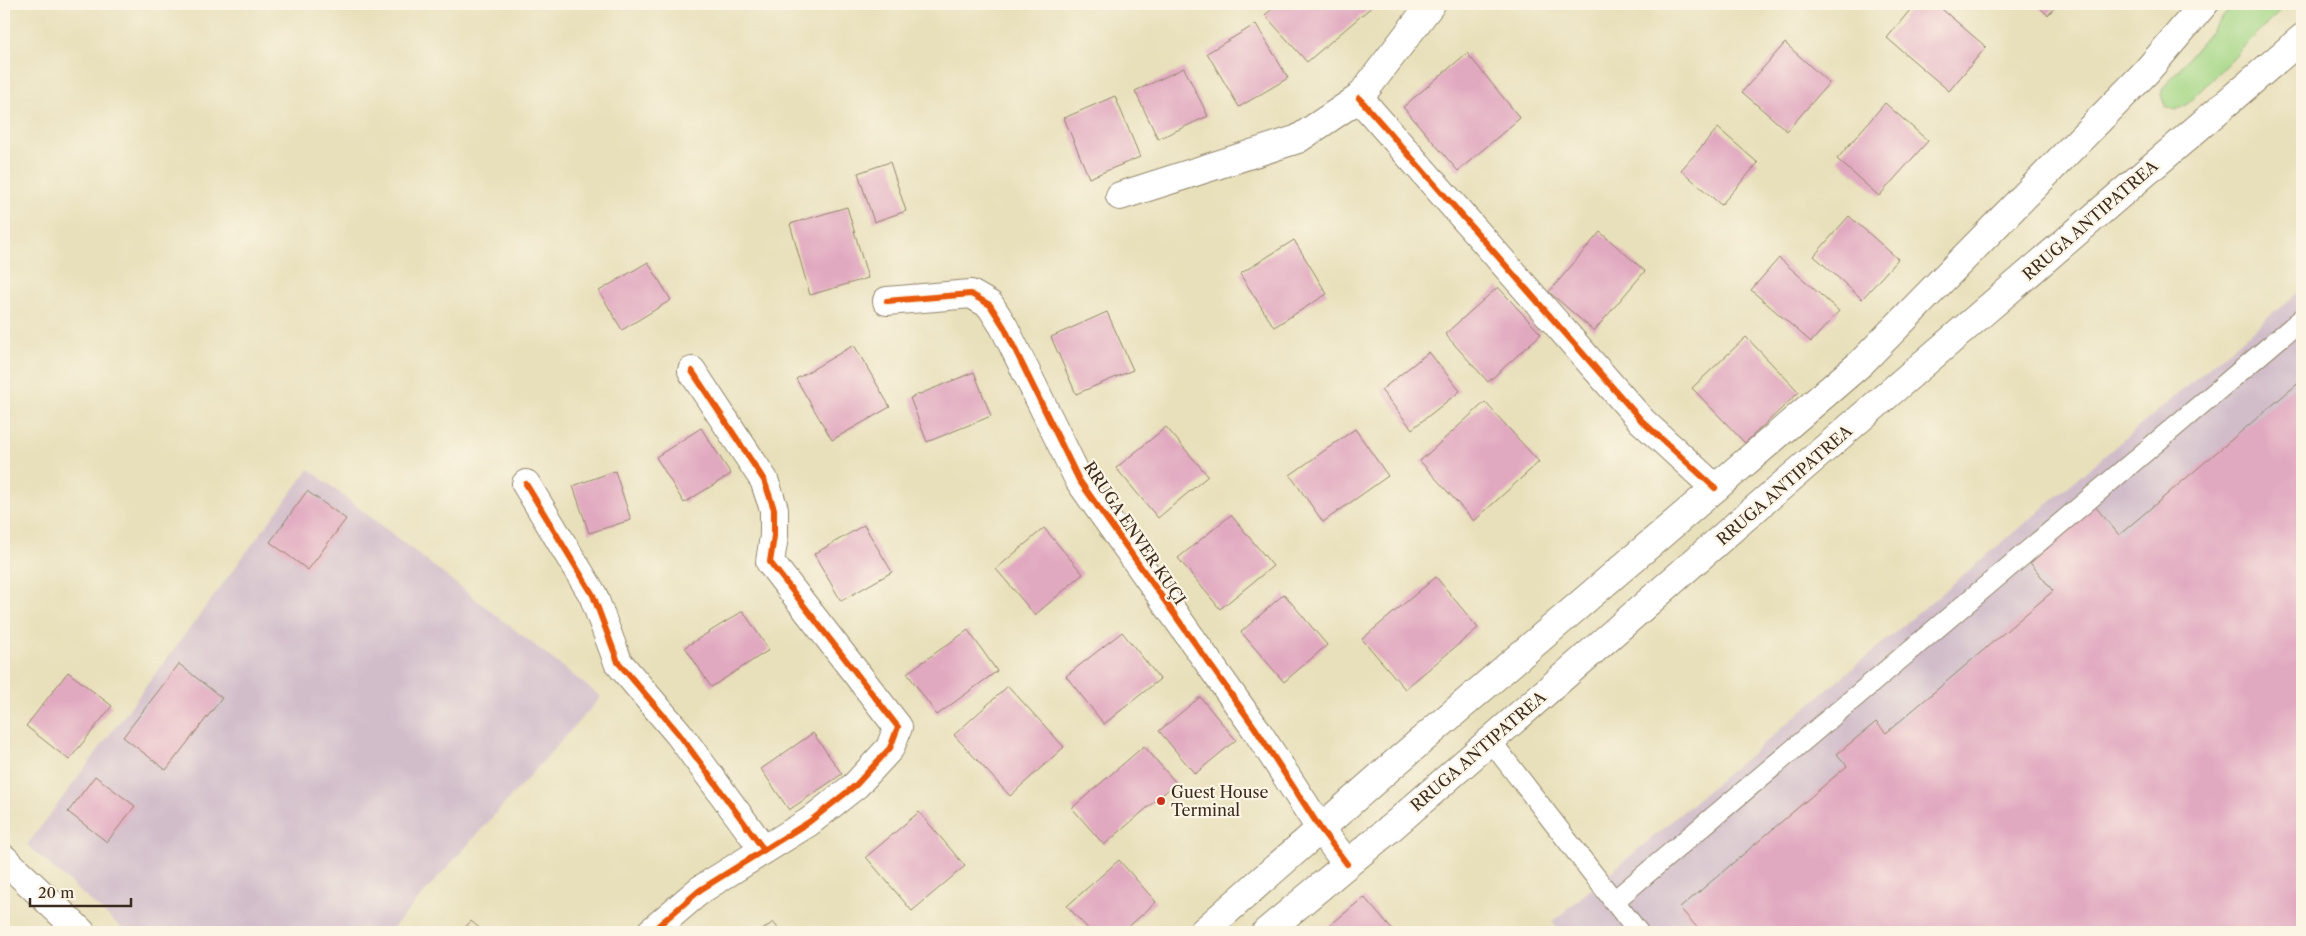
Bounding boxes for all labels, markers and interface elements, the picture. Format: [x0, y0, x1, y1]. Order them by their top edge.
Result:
street label: RRUGA ANTIPATREA [2018, 155, 2163, 284]
street label: RRUGA ANTIPATREA [1712, 420, 1857, 549]
street label: RRUGA ENVER KUÇI [1080, 458, 1190, 608]
street label: RRUGA ANTIPATREA [1406, 686, 1551, 815]
place label: Guest House Terminal [1171, 782, 1268, 820]
marker: Guest House Terminal [1155, 795, 1167, 807]
scale bar [30, 876, 131, 908]
text: 20 m [38, 883, 74, 902]

